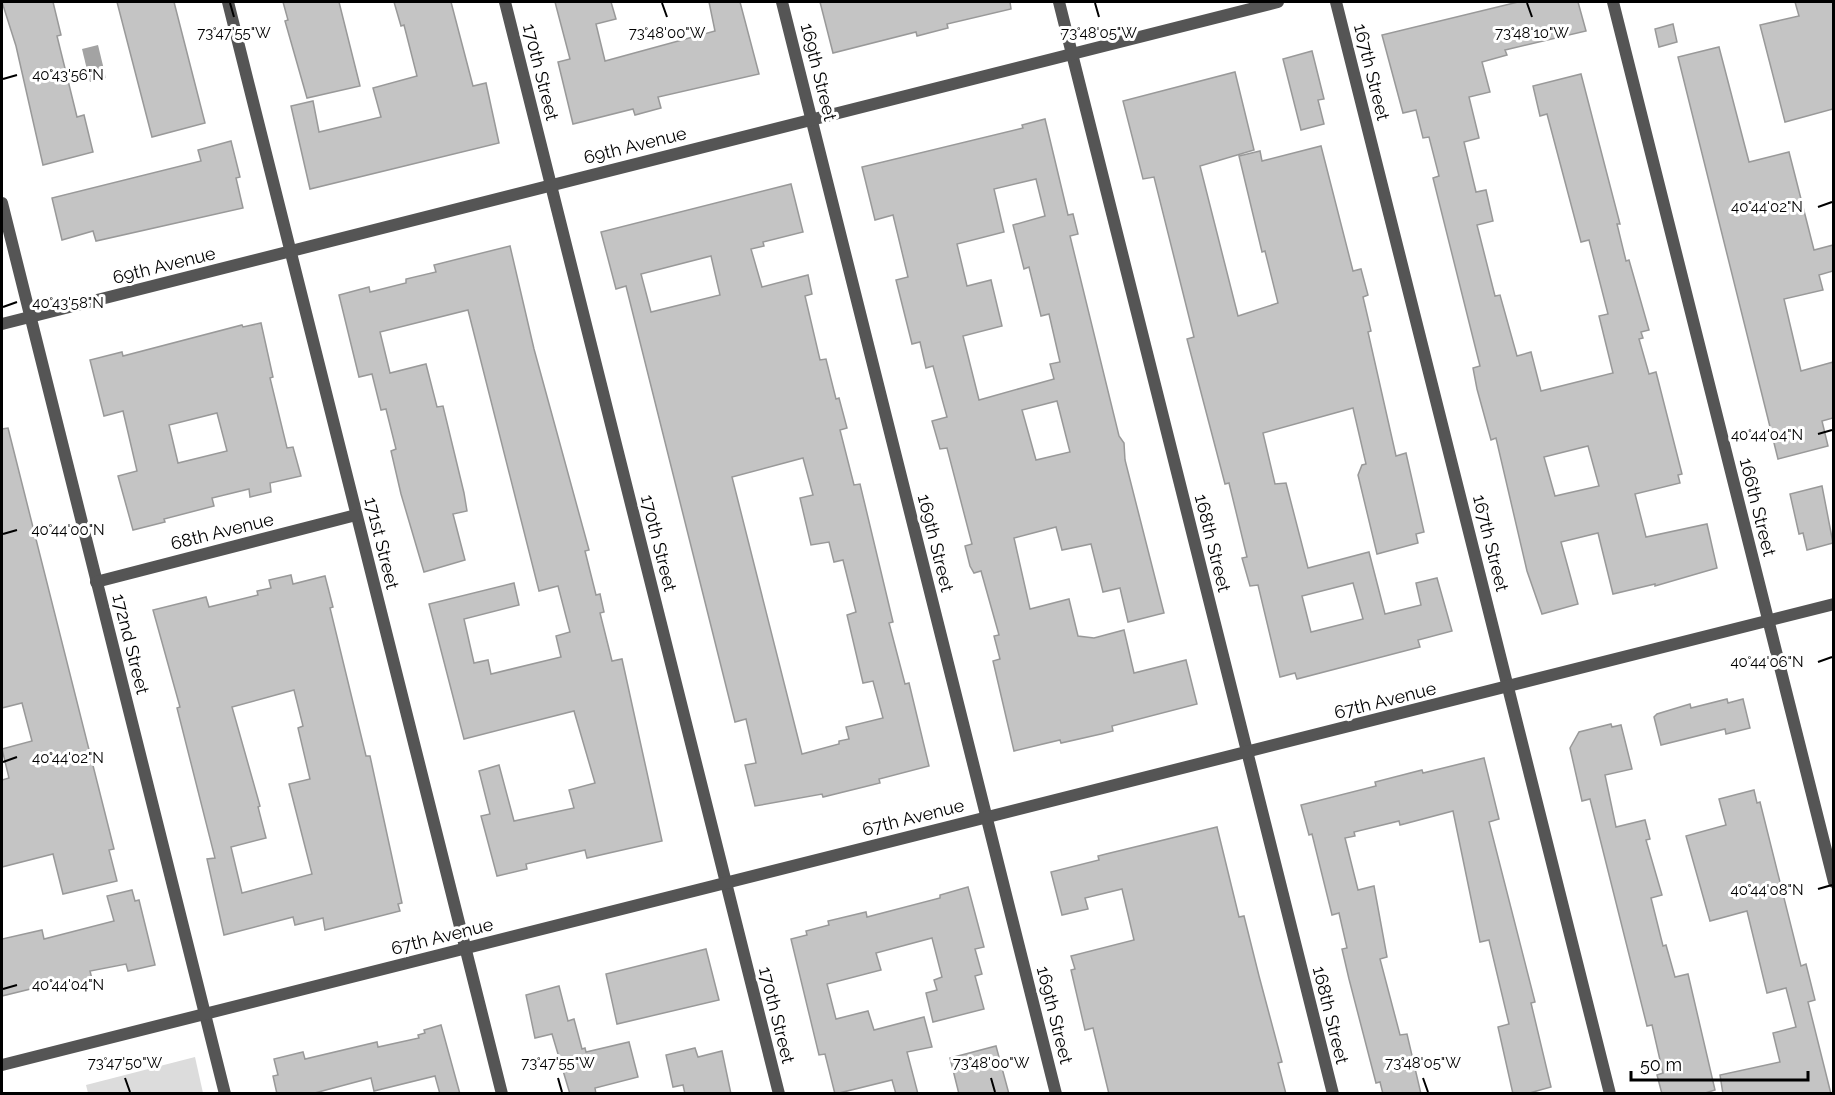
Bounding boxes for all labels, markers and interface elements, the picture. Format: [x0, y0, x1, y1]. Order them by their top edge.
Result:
street label: 170th Street [519, 21, 563, 123]
street label: 169th Street [797, 21, 841, 123]
street label: 167th Street [1350, 21, 1394, 123]
text: 73°47'55"W [197, 24, 271, 42]
text: 73°48'00"W [629, 24, 706, 42]
text: 73°48'05"W [1061, 24, 1137, 42]
text: 73°48'10"W [1495, 24, 1569, 42]
text: 40°43'56"N [32, 66, 104, 84]
street label: 69th Avenue [581, 122, 689, 168]
text: 40°44'02"N [1731, 198, 1803, 216]
street label: 69th Avenue [110, 242, 218, 288]
text: 40°43'58"N [32, 294, 104, 312]
text: 40°44'04"N [1731, 426, 1803, 444]
street label: 166th Street [1736, 456, 1780, 558]
street label: 170th Street [637, 492, 681, 594]
street label: 169th Street [914, 492, 958, 594]
street label: 168th Street [1191, 492, 1235, 594]
street label: 167th Street [1469, 492, 1513, 594]
street label: 171st Street [360, 495, 404, 591]
street label: 68th Avenue [168, 508, 276, 554]
text: 40°44'00"N [31, 521, 105, 539]
street label: 172nd Street [108, 592, 154, 696]
text: 40°44'06"N [1730, 653, 1804, 671]
street label: 67th Avenue [1332, 677, 1439, 723]
text: 40°44'02"N [32, 749, 104, 767]
street label: 67th Avenue [860, 794, 967, 840]
text: 40°44'08"N [1731, 881, 1804, 899]
street label: 67th Avenue [389, 913, 496, 959]
street label: 170th Street [755, 964, 799, 1066]
street label: 169th Street [1033, 964, 1077, 1066]
street label: 168th Street [1309, 964, 1353, 1066]
text: 40°44'04"N [32, 976, 104, 994]
scale bar [1631, 1044, 1808, 1082]
text: 73°47'50"W [88, 1054, 163, 1072]
text: 73°47'55"W [521, 1054, 595, 1072]
text: 73°48'00"W [953, 1054, 1030, 1072]
text: 73°48'05"W [1385, 1054, 1461, 1072]
text: 50 m [1640, 1054, 1682, 1075]

